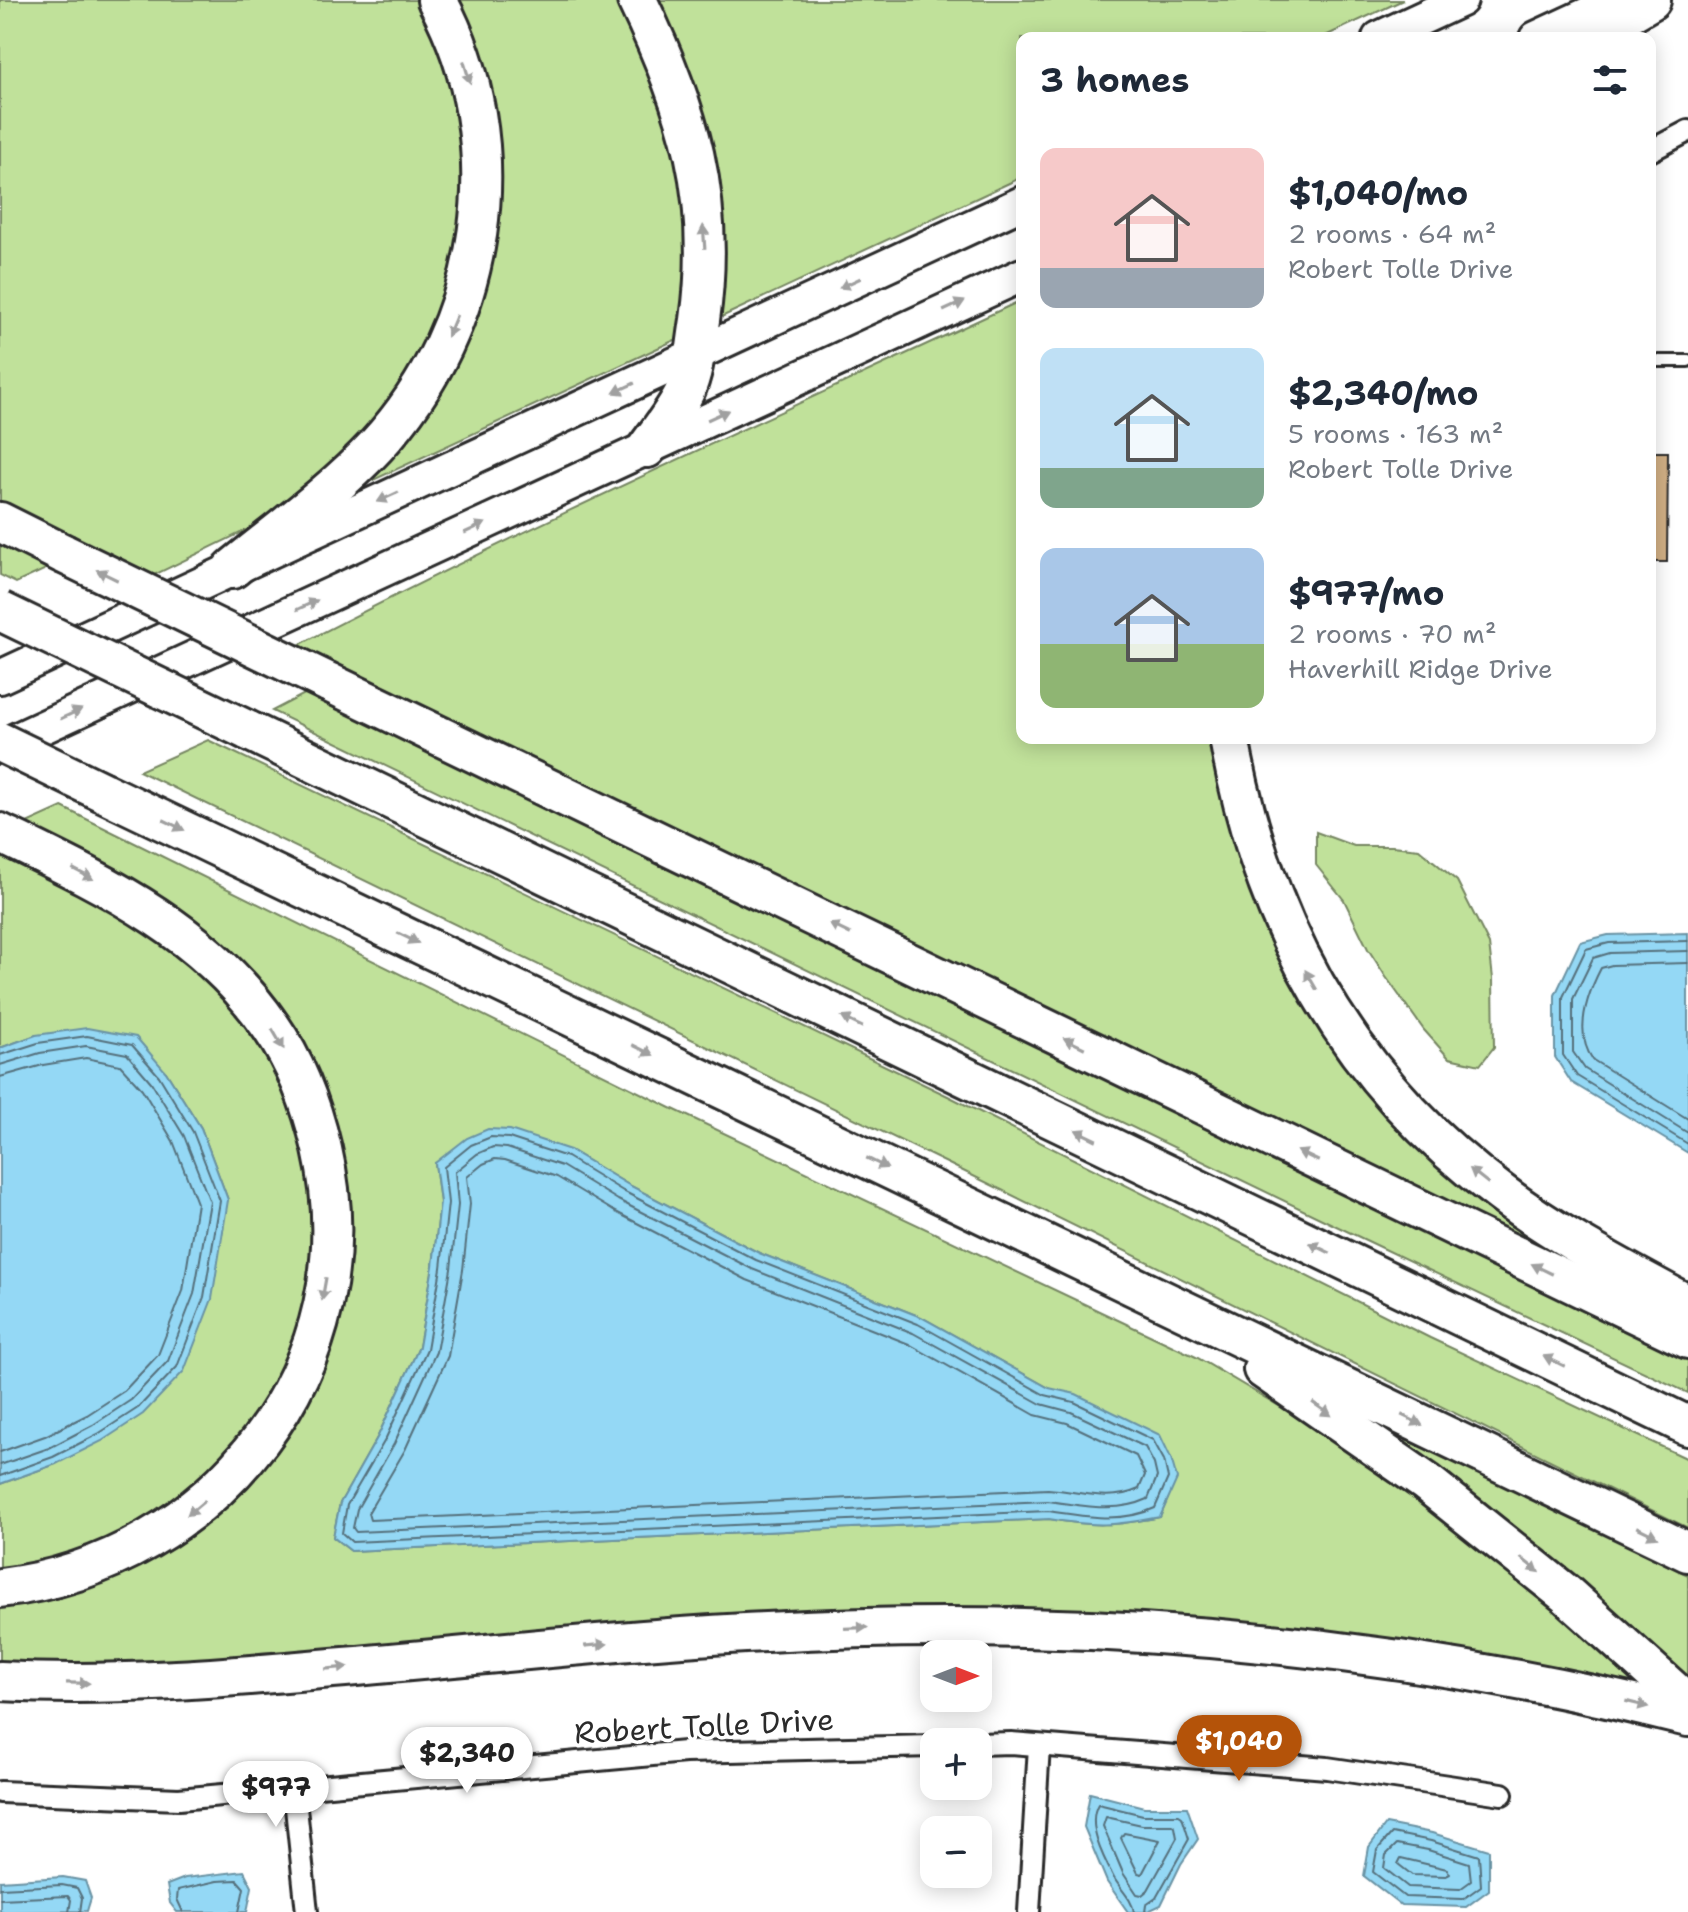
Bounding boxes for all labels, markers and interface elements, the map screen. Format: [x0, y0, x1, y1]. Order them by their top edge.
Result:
text: 3 homes [1040, 57, 1189, 103]
icon: filters [1588, 58, 1632, 102]
one-way arrow [461, 60, 474, 84]
text: $1,040/mo [1288, 170, 1468, 216]
icon: home [1104, 180, 1200, 276]
text: 2 rooms · 64 m² [1288, 216, 1496, 251]
one-way arrow [697, 224, 710, 249]
text: Robert Tolle Drive [1288, 251, 1513, 286]
one-way arrow [838, 276, 861, 290]
one-way arrow [943, 299, 966, 313]
one-way arrow [446, 314, 459, 338]
text: $2,340/mo [1288, 370, 1479, 416]
icon: home [1104, 380, 1200, 476]
one-way arrow [612, 381, 636, 394]
one-way arrow [706, 408, 730, 422]
text: 5 rooms · 163 m² [1288, 416, 1503, 451]
text: Robert Tolle Drive [1288, 451, 1513, 486]
one-way arrow [376, 490, 400, 504]
one-way arrow [463, 521, 487, 535]
one-way arrow [95, 568, 118, 581]
text: $977/mo [1288, 570, 1445, 616]
icon: home [1104, 580, 1200, 676]
one-way arrow [295, 599, 319, 612]
text: 2 rooms · 70 m² [1288, 616, 1497, 651]
text: Haverhill Ridge Drive [1288, 651, 1553, 686]
one-way arrow [59, 707, 83, 721]
one-way arrow [162, 818, 185, 832]
one-way arrow [71, 867, 94, 881]
one-way arrow [828, 922, 851, 936]
one-way arrow [396, 931, 420, 945]
one-way arrow [1304, 968, 1318, 991]
one-way arrow [840, 1015, 863, 1029]
one-way arrow [271, 1028, 285, 1050]
one-way arrow [1062, 1036, 1085, 1049]
one-way arrow [631, 1043, 654, 1057]
one-way arrow [1074, 1128, 1098, 1142]
one-way arrow [1296, 1149, 1319, 1163]
one-way arrow [865, 1156, 889, 1170]
one-way arrow [1469, 1168, 1489, 1185]
one-way arrow [1308, 1241, 1332, 1255]
one-way arrow [1530, 1262, 1553, 1276]
one-way arrow [318, 1277, 330, 1302]
one-way arrow [1543, 1354, 1566, 1368]
one-way arrow [1311, 1401, 1332, 1416]
one-way arrow [1401, 1413, 1424, 1427]
one-way arrow [186, 1499, 206, 1516]
one-way arrow [1635, 1525, 1658, 1539]
one-way arrow [1520, 1556, 1540, 1572]
one-way arrow [844, 1622, 869, 1635]
one-way arrow [584, 1639, 609, 1652]
north arrow [920, 1640, 992, 1712]
map controls [920, 1640, 992, 1888]
one-way arrow [325, 1661, 350, 1674]
one-way arrow [66, 1677, 91, 1689]
street label: Robert Tolle Drive [573, 1699, 835, 1753]
one-way arrow [1625, 1699, 1650, 1711]
pin: $1,040 [1174, 1715, 1304, 1783]
text: $1,040 [1195, 1723, 1283, 1758]
pin: $2,340 [402, 1727, 532, 1795]
button: + [920, 1728, 992, 1800]
text: $2,340 [419, 1735, 515, 1770]
pin: $977 [229, 1761, 323, 1829]
text: $977 [241, 1769, 311, 1804]
button: − [920, 1816, 992, 1888]

